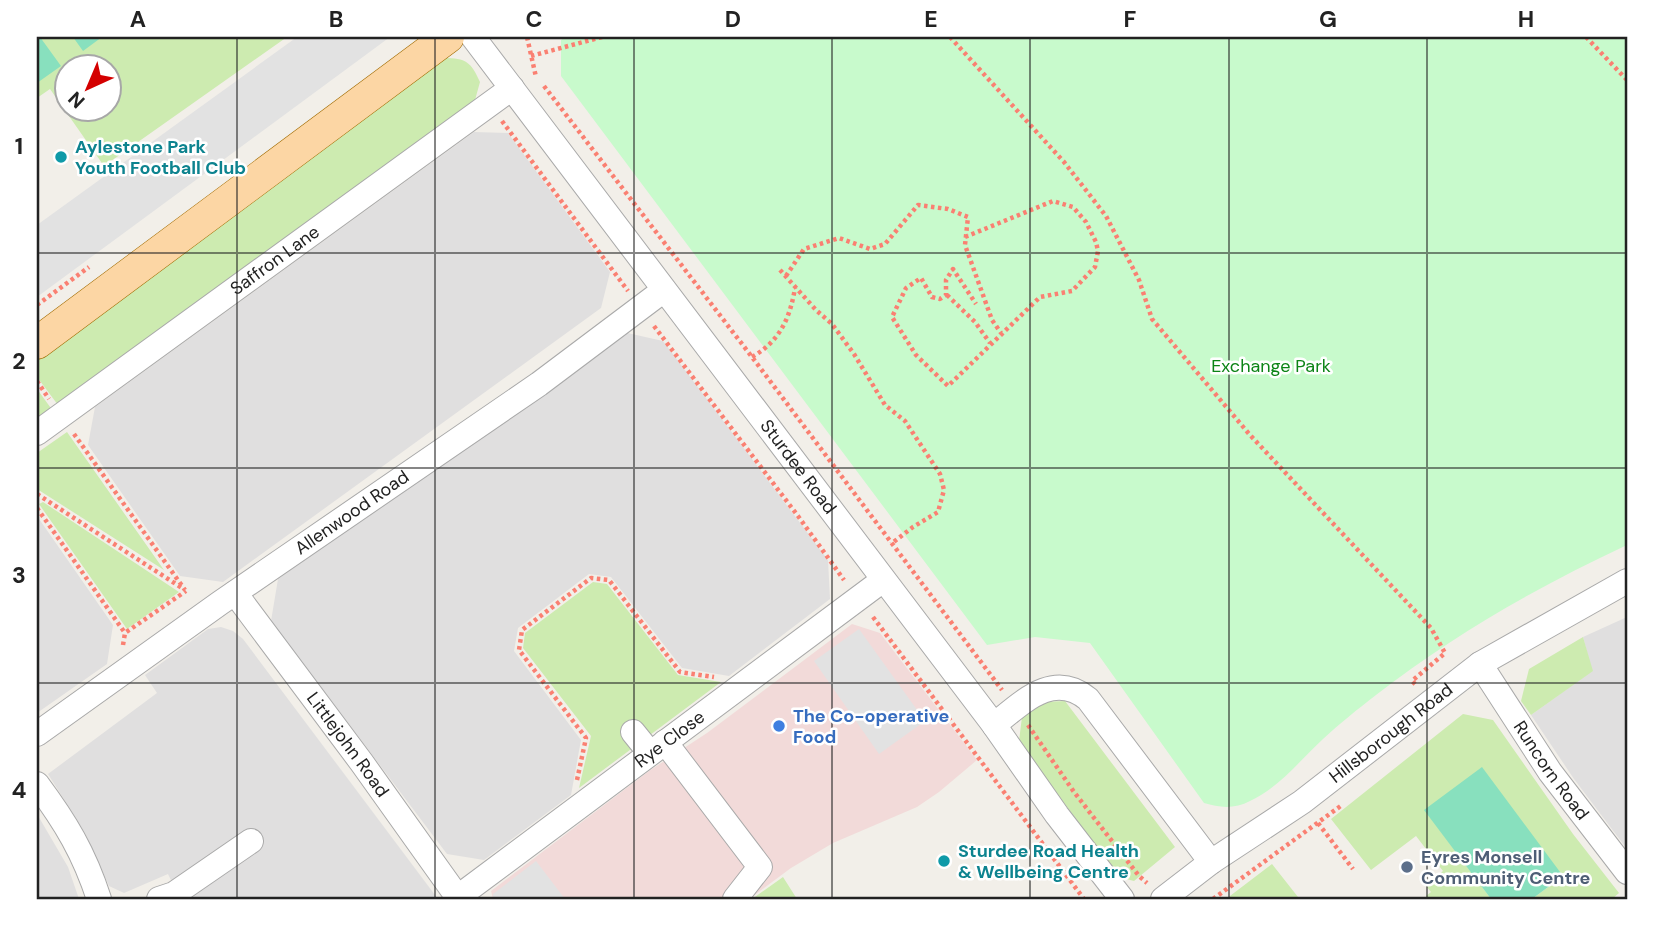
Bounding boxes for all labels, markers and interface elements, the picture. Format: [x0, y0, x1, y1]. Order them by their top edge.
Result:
text: A [130, 4, 146, 34]
text: B [329, 4, 343, 34]
text: C [526, 4, 542, 34]
text: D [725, 4, 741, 34]
text: E [924, 4, 938, 34]
text: F [1124, 4, 1137, 34]
text: G [1319, 4, 1337, 34]
text: H [1518, 4, 1534, 34]
north arrow [52, 52, 122, 122]
text: N [63, 86, 90, 114]
text: 1 [15, 131, 23, 161]
place label: Aylestone Park Youth Football Club [75, 135, 246, 180]
marker: Aylestone Park Youth Football Club [53, 149, 69, 165]
street label: Saffron Lane [226, 220, 324, 301]
text: 2 [12, 346, 26, 376]
park label: Exchange Park [1211, 354, 1331, 378]
street label: Sturdee Road [755, 415, 842, 519]
street label: Allenwood Road [290, 465, 414, 560]
text: 3 [12, 560, 26, 590]
street label: Hillsborough Road [1324, 678, 1458, 789]
street label: Littlejohn Road [301, 687, 395, 802]
place label: The Co-operative Food [793, 704, 949, 749]
street label: Rye Close [630, 705, 710, 773]
street label: Runcorn Road [1508, 716, 1594, 825]
marker: The Co-operative Food [771, 718, 787, 734]
text: 4 [12, 775, 27, 805]
place label: Sturdee Road Health & Wellbeing Centre [958, 839, 1139, 884]
place label: Eyres Monsell Community Centre [1421, 845, 1590, 890]
marker: Sturdee Road Health & Wellbeing Centre [936, 853, 952, 869]
marker: Eyres Monsell Community Centre [1399, 859, 1415, 875]

